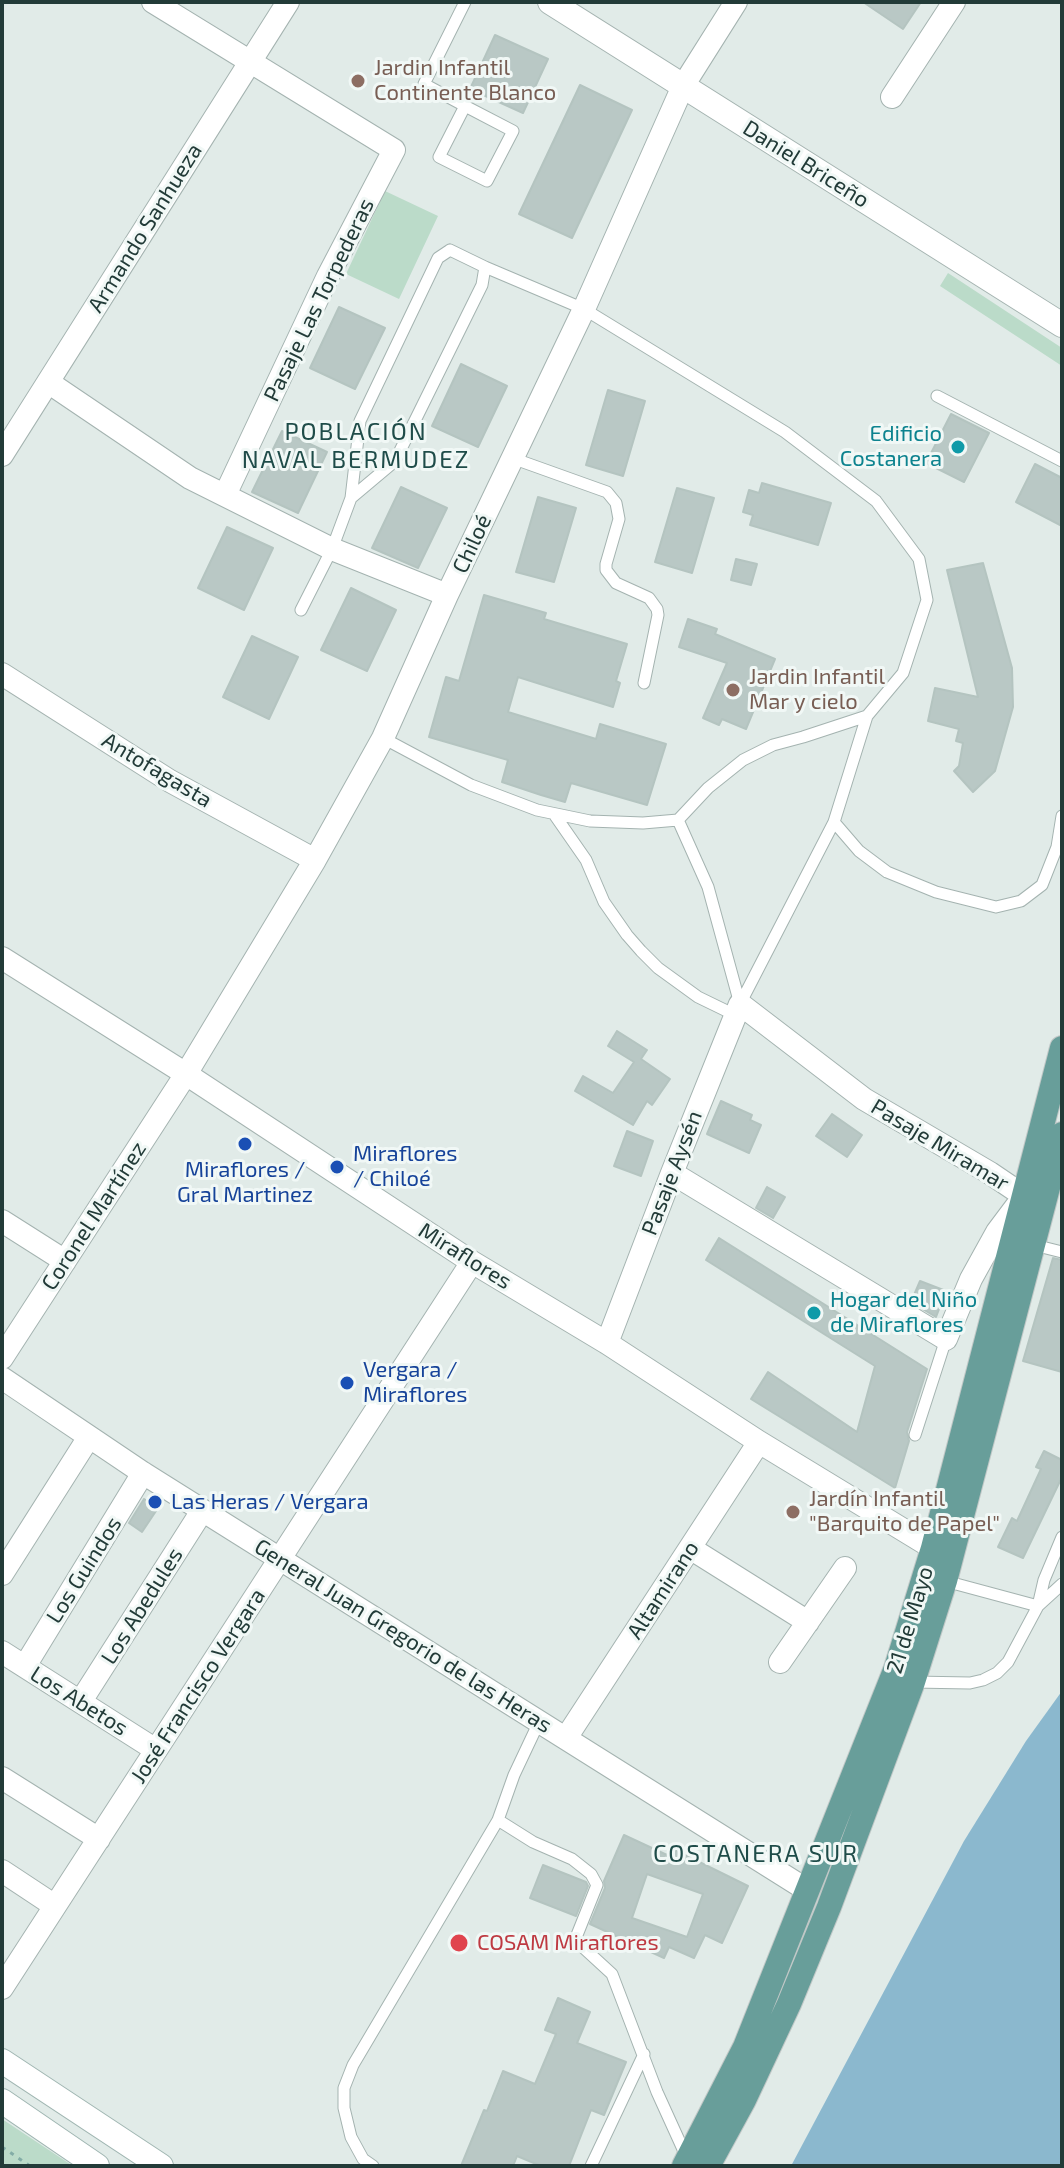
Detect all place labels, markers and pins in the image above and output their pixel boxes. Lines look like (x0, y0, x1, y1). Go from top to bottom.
place label: Jardin Infantil Continente Blanco (374, 55, 556, 106)
marker: Jardin Infantil Continente Blanco (349, 72, 367, 90)
place label: Edificio Costanera (840, 421, 942, 472)
marker: Edificio Costanera (949, 438, 967, 456)
place label: Jardin Infantil Mar y cielo (749, 664, 885, 716)
marker: Jardin Infantil Mar y cielo (724, 681, 742, 699)
marker: Miraflores / Gral Martinez (236, 1135, 254, 1153)
place label: Miraflores / Chiloé (353, 1141, 457, 1192)
place label: Miraflores / Gral Martinez (177, 1157, 313, 1208)
marker: Miraflores / Chiloé (328, 1158, 346, 1176)
place label: Hogar del Niño de Miraflores (830, 1287, 977, 1338)
marker: Hogar del Niño de Miraflores (805, 1304, 823, 1322)
place label: Vergara / Miraflores (363, 1357, 467, 1408)
marker: Vergara / Miraflores (338, 1374, 356, 1392)
place label: Jardín Infantil "Barquito de Papel" (809, 1486, 1000, 1538)
place label: Las Heras / Vergara (171, 1489, 368, 1515)
marker: Las Heras / Vergara (146, 1493, 164, 1511)
marker: Jardín Infantil "Barquito de Papel" (784, 1503, 802, 1521)
place label: COSAM Miraflores (477, 1930, 659, 1956)
marker: COSAM Miraflores (448, 1932, 470, 1954)

